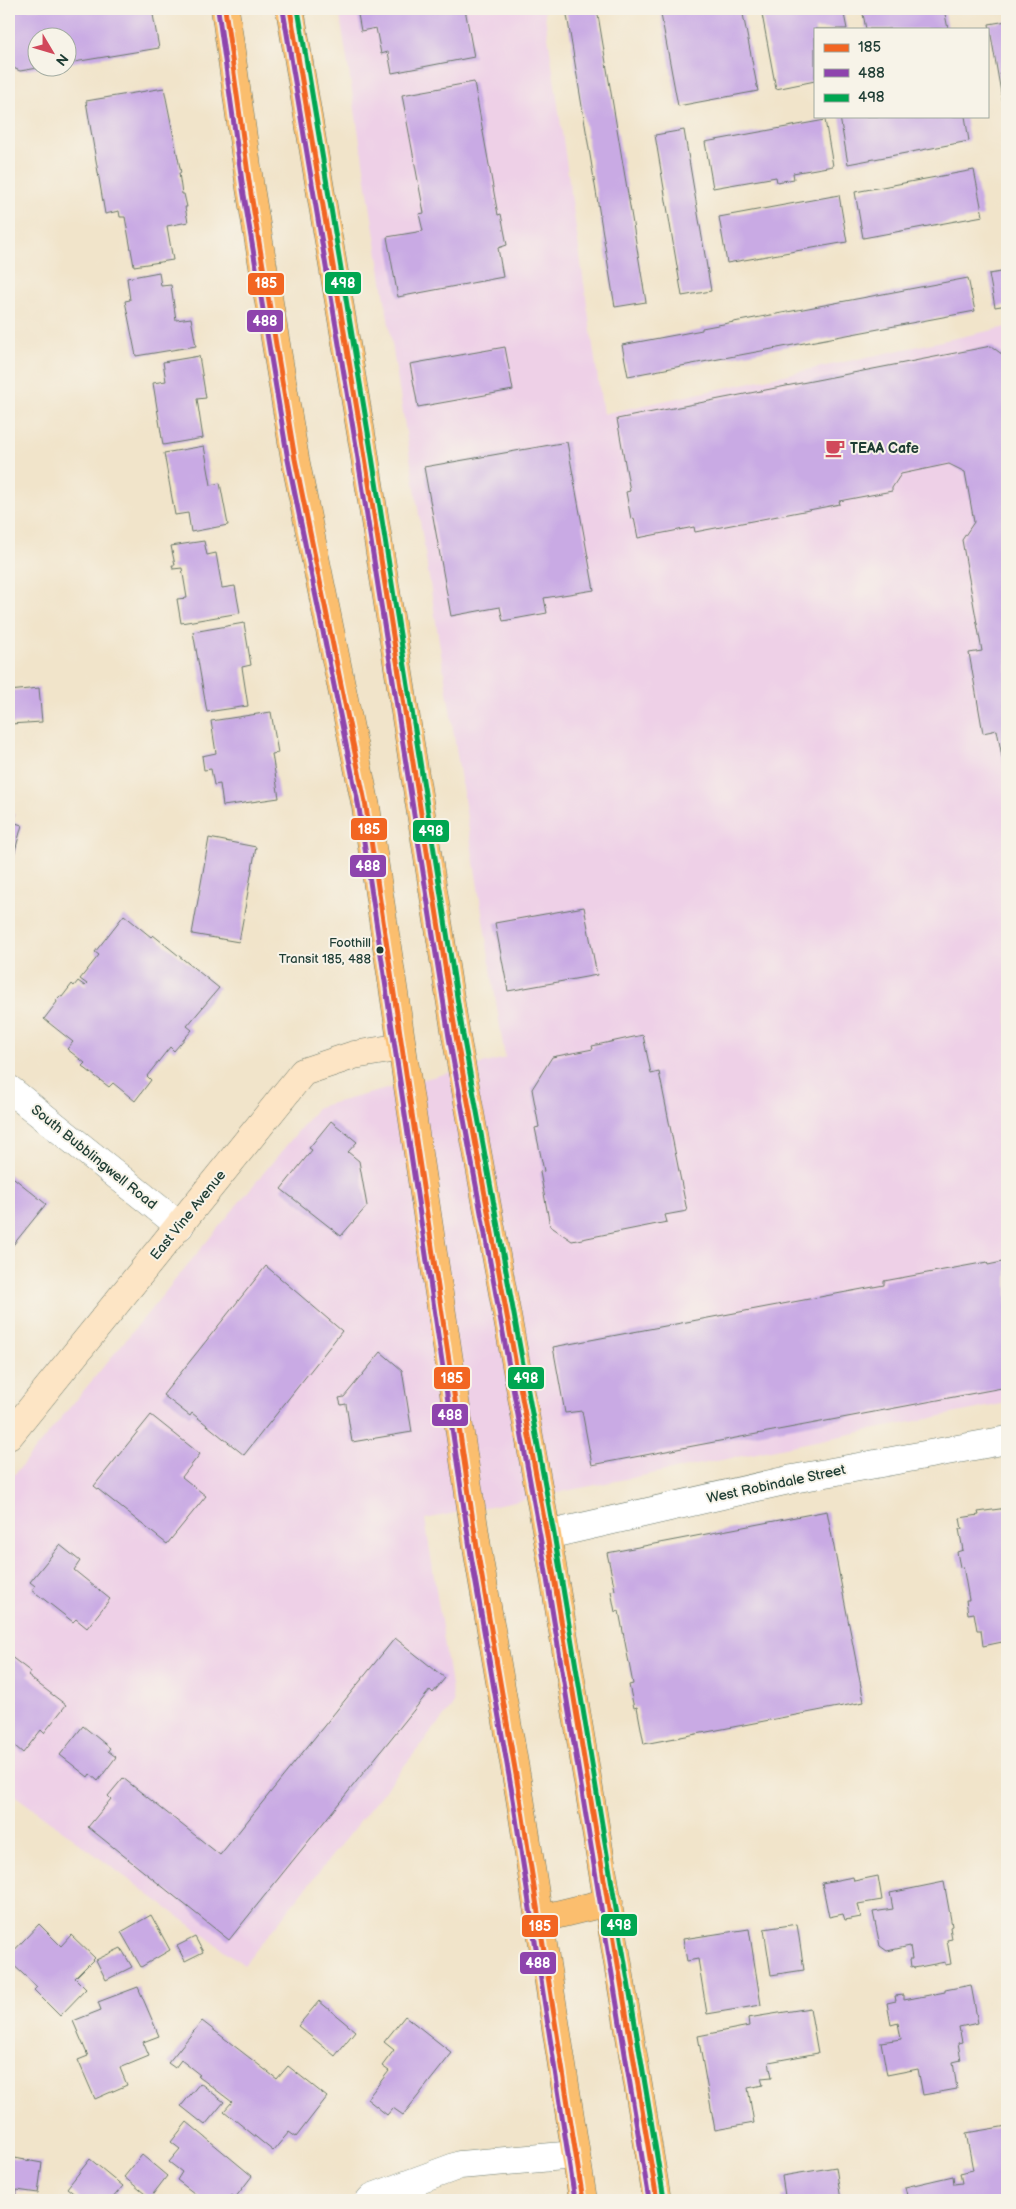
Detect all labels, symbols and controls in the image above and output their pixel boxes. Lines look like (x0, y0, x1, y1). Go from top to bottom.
north arrow (28, 28, 78, 78)
legend (814, 28, 988, 118)
text: 185 (858, 38, 881, 57)
text: N (52, 50, 72, 69)
text: 488 (858, 64, 885, 83)
text: 498 (858, 88, 885, 107)
line badge: 498 (324, 271, 362, 295)
line badge: 185 (247, 272, 285, 296)
text: 185 (255, 275, 277, 292)
text: 498 (331, 275, 355, 292)
line badge: 488 (246, 309, 284, 333)
text: 488 (252, 313, 278, 330)
cafe icon: TEAA Cafe (824, 437, 846, 459)
place label: TEAA Cafe (850, 440, 919, 457)
line badge: 185 (350, 817, 388, 841)
line badge: 498 (412, 819, 450, 843)
text: 185 (358, 821, 380, 838)
text: 498 (419, 823, 443, 840)
line badge: 488 (349, 854, 387, 878)
text: 488 (355, 858, 381, 875)
place label: Foothill Transit 185, 488 (279, 935, 371, 967)
marker: Foothill Transit 185, 488 (375, 945, 385, 955)
street label: South Bubblingwell Road (28, 1101, 160, 1213)
street label: East Vine Avenue (147, 1167, 229, 1263)
line badge: 185 (433, 1366, 471, 1390)
line badge: 498 (507, 1366, 545, 1390)
text: 185 (441, 1370, 463, 1387)
text: 498 (514, 1370, 538, 1387)
line badge: 488 (431, 1403, 469, 1427)
text: 488 (437, 1407, 463, 1424)
street label: West Robindale Street (705, 1461, 848, 1507)
line badge: 498 (600, 1913, 638, 1937)
line badge: 185 (521, 1914, 559, 1938)
text: 498 (607, 1917, 631, 1934)
text: 185 (529, 1918, 551, 1935)
line badge: 488 (519, 1951, 557, 1975)
text: 488 (525, 1955, 551, 1972)

